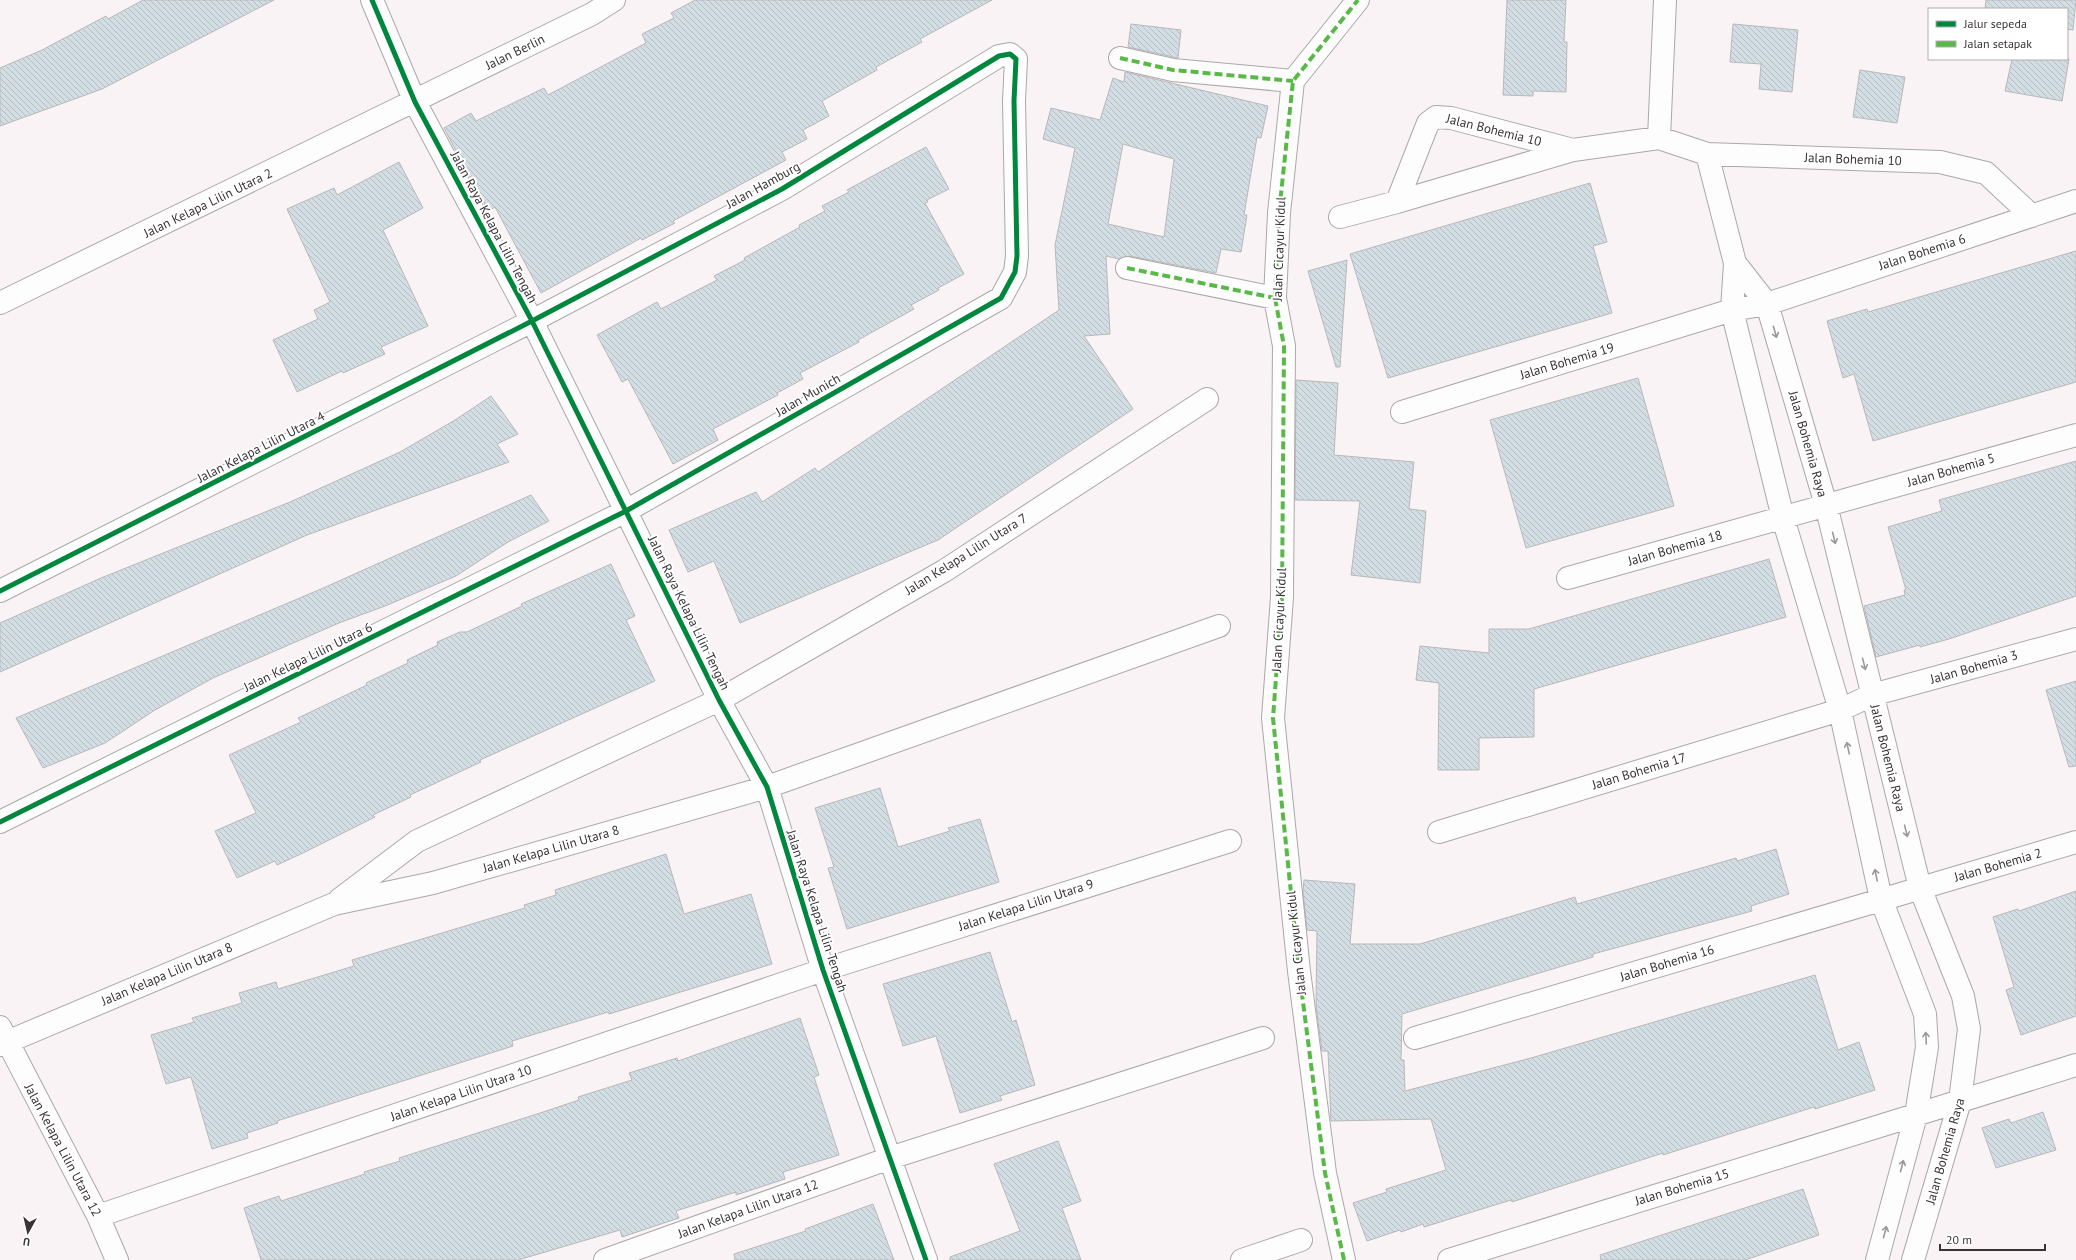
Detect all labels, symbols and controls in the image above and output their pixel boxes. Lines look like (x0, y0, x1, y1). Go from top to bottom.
legend (1928, 8, 2068, 60)
text: Jalur sepeda (1963, 16, 2027, 31)
street label: Jalan Berlin (482, 30, 548, 74)
text: Jalan setapak (1963, 36, 2032, 51)
street label: Jalan Bohemia 10 (1444, 110, 1543, 150)
street label: Jalan Raya Kelapa Lilin Tengah (446, 147, 541, 306)
street label: Jalan Bohemia 10 (1803, 149, 1902, 169)
street label: Jalan Hamburg (722, 158, 803, 213)
street label: Jalan Kelapa Lilin Utara 2 (140, 164, 275, 242)
street label: Jalan Cicayur Kidul (1269, 196, 1289, 302)
street label: Jalan Bohemia 6 (1875, 230, 1968, 274)
one-way arrow (1772, 325, 1779, 338)
street label: Jalan Bohemia 19 (1517, 339, 1616, 384)
street label: Jalan Munich (772, 370, 843, 421)
street label: Jalan Bohemia Raya (1784, 388, 1831, 499)
street label: Jalan Kelapa Lilin Utara 4 (193, 407, 328, 487)
street label: Jalan Bohemia 5 (1904, 449, 1997, 491)
street label: Jalan Kelapa Lilin Utara 7 (901, 509, 1030, 599)
street label: Jalan Bohemia 18 (1625, 526, 1724, 570)
one-way arrow (1830, 531, 1838, 544)
street label: Jalan Raya Kelapa Lilin Tengah (644, 532, 734, 693)
street label: Jalan Cicayur Kidul (1268, 567, 1290, 674)
street label: Jalan Kelapa Lilin Utara 6 (240, 618, 375, 696)
street label: Jalan Bohemia 3 (1927, 646, 2020, 688)
one-way arrow (1861, 657, 1869, 670)
street label: Jalan Bohemia Raya (1866, 702, 1910, 813)
one-way arrow (1843, 742, 1851, 755)
street label: Jalan Bohemia 17 (1589, 749, 1688, 794)
street label: Jalan Kelapa Lilin Utara 8 (480, 821, 621, 877)
one-way arrow (1903, 824, 1910, 837)
street label: Jalan Raya Kelapa Lilin Tengah (782, 827, 851, 994)
street label: Jalan Bohemia 2 (1951, 844, 2044, 886)
one-way arrow (1871, 869, 1879, 882)
street label: Jalan Kelapa Lilin Utara 9 (955, 875, 1096, 935)
street label: Jalan Cicayur Kidul (1282, 890, 1310, 997)
street label: Jalan Kelapa Lilin Utara 8 (98, 939, 235, 1010)
street label: Jalan Bohemia 16 (1617, 941, 1716, 986)
one-way arrow (1923, 1032, 1930, 1045)
street label: Jalan Kelapa Lilin Utara 10 (387, 1061, 534, 1125)
street label: Jalan Kelapa Lilin Utara 12 (20, 1080, 105, 1219)
street label: Jalan Bohemia Raya (1921, 1096, 1968, 1207)
one-way arrow (1899, 1160, 1907, 1173)
street label: Jalan Bohemia 15 (1632, 1165, 1731, 1210)
street label: Jalan Kelapa Lilin Utara 12 (675, 1176, 820, 1243)
north arrow (8, 1212, 48, 1252)
one-way arrow (1881, 1225, 1889, 1238)
scale bar (1940, 1226, 2045, 1252)
text: 20 m (1946, 1232, 1972, 1247)
text: U (22, 1234, 31, 1249)

